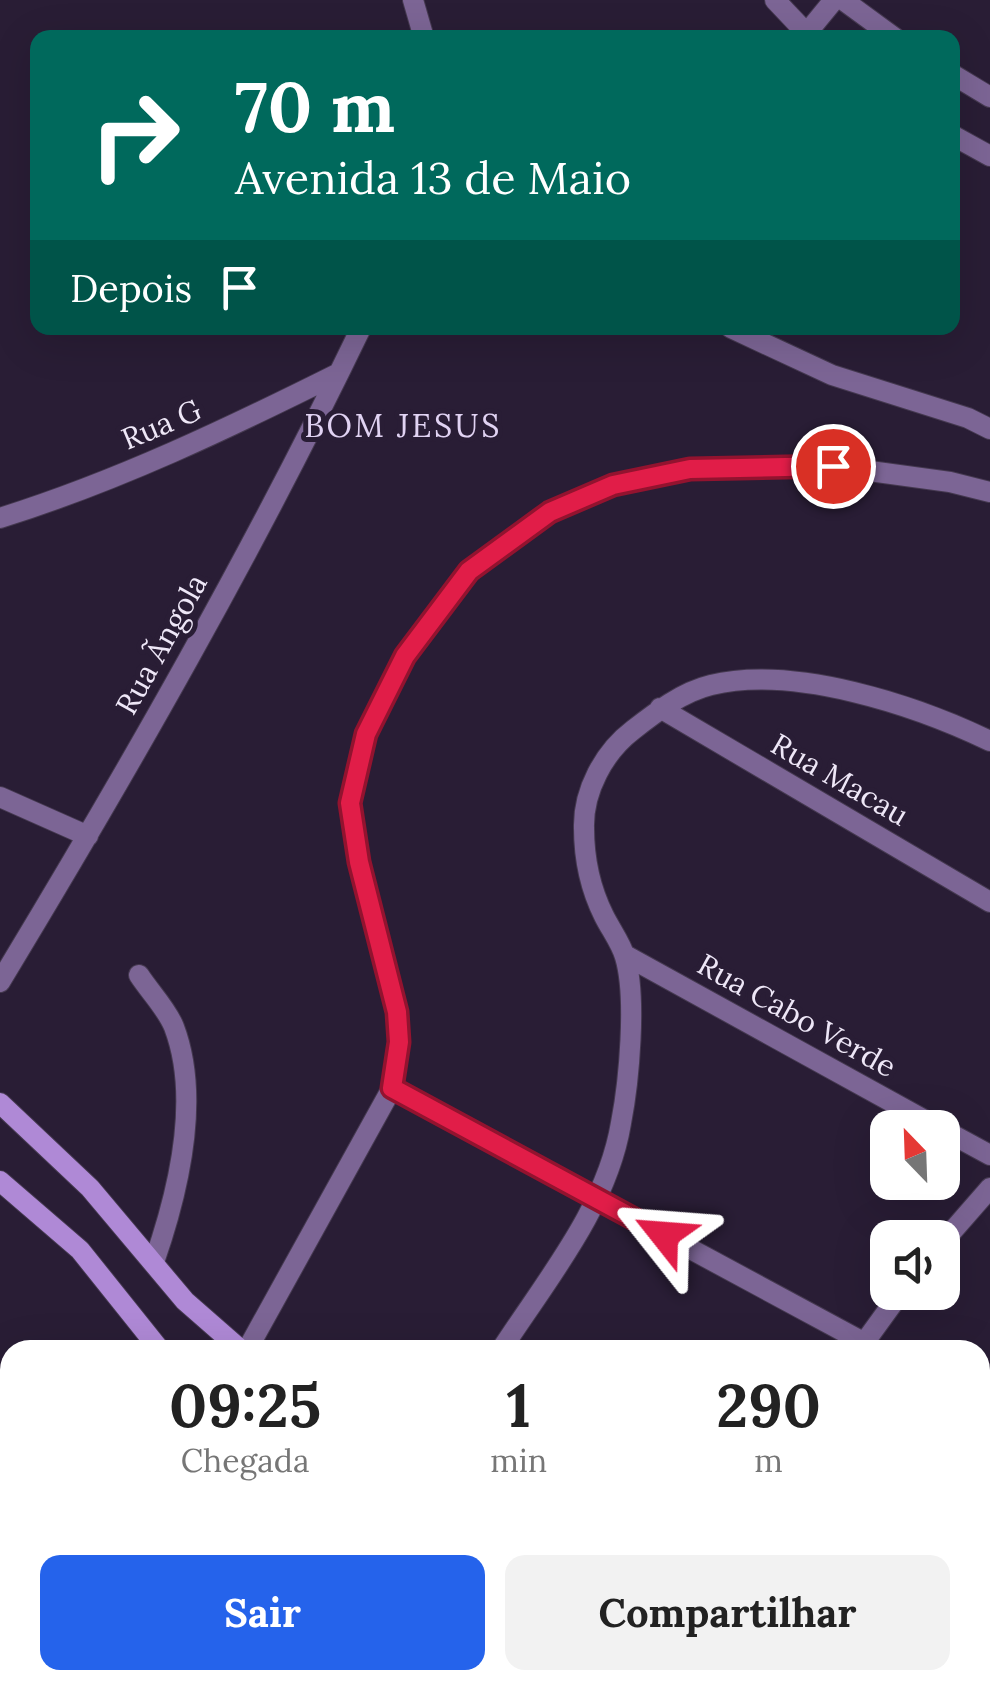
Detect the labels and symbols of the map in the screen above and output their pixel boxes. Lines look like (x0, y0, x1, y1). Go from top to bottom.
street label: Rua G (115, 390, 207, 458)
district label: BOM JESUS (304, 405, 502, 446)
pin (791, 424, 876, 509)
street label: Rua Ãngola (107, 567, 216, 721)
street label: Rua Macau (765, 724, 916, 834)
street label: Rua Cabo Verde (691, 945, 903, 1085)
north arrow (870, 1110, 960, 1200)
position arrow (612, 1183, 716, 1287)

